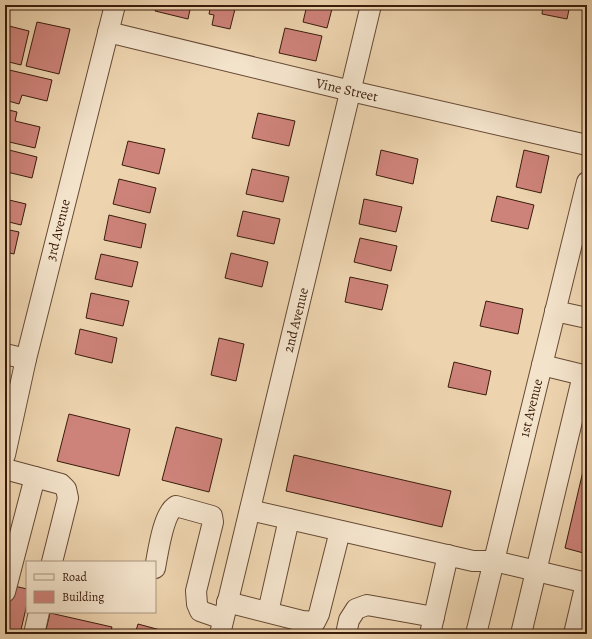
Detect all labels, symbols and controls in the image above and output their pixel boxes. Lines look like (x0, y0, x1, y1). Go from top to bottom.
street label: Vine Street (313, 73, 380, 106)
street label: 3rd Avenue (41, 197, 75, 263)
street label: 2nd Avenue (279, 286, 313, 354)
street label: 1st Avenue (515, 377, 547, 439)
legend (26, 561, 156, 613)
text: Road (62, 569, 88, 585)
text: Building (62, 589, 104, 605)

